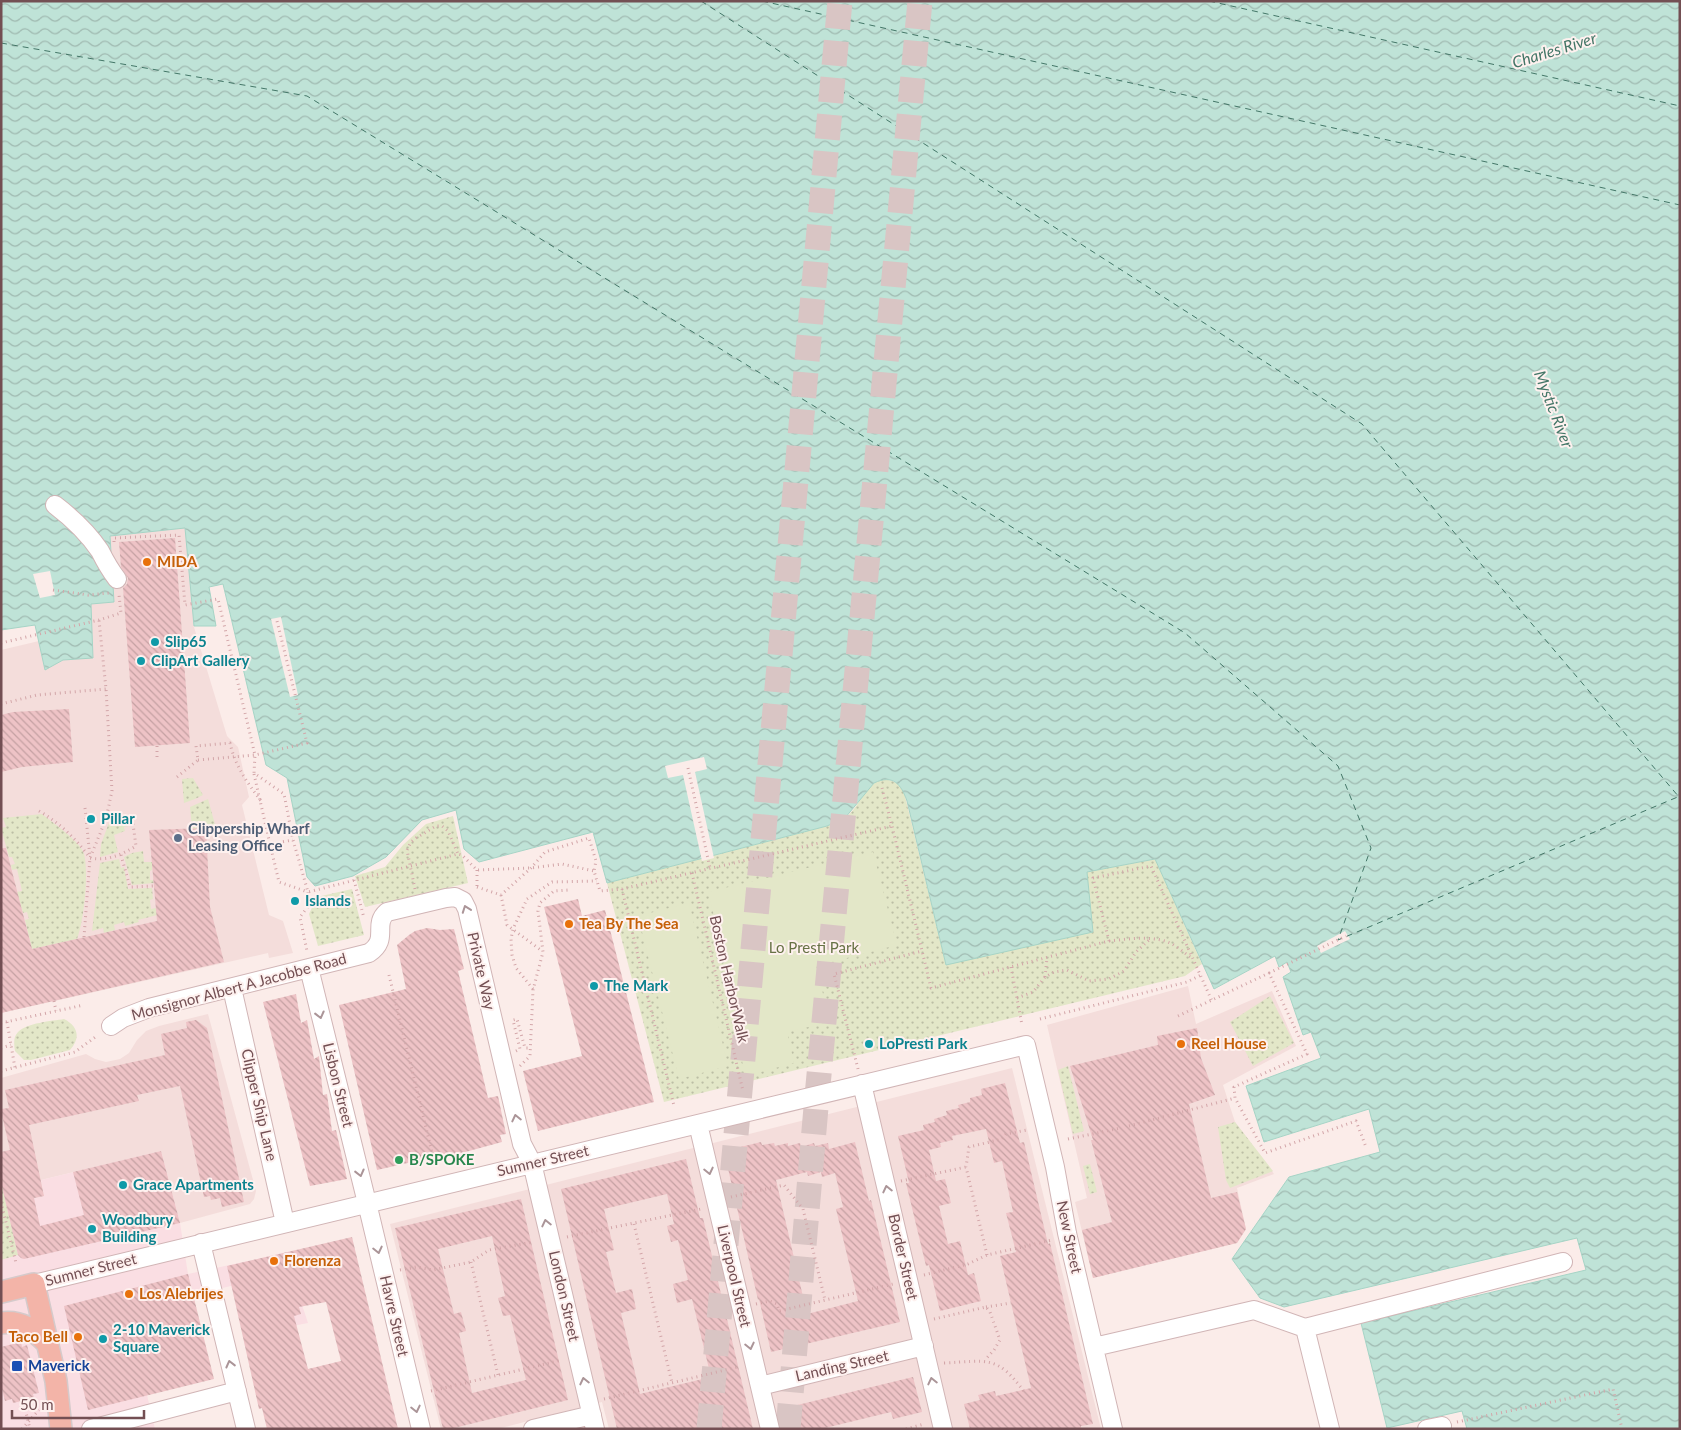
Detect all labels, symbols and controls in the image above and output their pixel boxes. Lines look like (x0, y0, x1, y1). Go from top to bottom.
water label: Charles River (1509, 28, 1599, 71)
water label: Mystic River (1531, 367, 1578, 451)
place label: MIDA (157, 552, 198, 570)
marker: MIDA (141, 556, 153, 568)
place label: Slip65 (165, 632, 207, 650)
marker: Slip65 (149, 636, 161, 648)
place label: ClipArt Gallery (151, 651, 250, 669)
marker: ClipArt Gallery (135, 655, 147, 667)
place label: Pillar (101, 809, 135, 827)
marker: Pillar (85, 813, 97, 825)
place label: Clippership Wharf Leasing Office (188, 819, 310, 854)
marker: Clippership Wharf Leasing Office (172, 832, 184, 844)
place label: Islands (305, 891, 351, 909)
marker: Islands (289, 895, 301, 907)
one-way arrow (461, 905, 471, 914)
street label: Boston HarborWalk (707, 913, 753, 1045)
place label: Tea By The Sea (579, 914, 679, 932)
marker: Tea By The Sea (563, 918, 575, 930)
street label: Private Way (464, 930, 500, 1012)
park label: Lo Presti Park (769, 938, 860, 956)
street label: Monsignor Albert A Jacobbe Road (129, 949, 348, 1023)
place label: The Mark (604, 976, 669, 994)
marker: The Mark (588, 980, 600, 992)
one-way arrow (315, 1011, 325, 1019)
place label: LoPresti Park (879, 1034, 968, 1052)
place label: Reel House (1191, 1034, 1267, 1052)
marker: LoPresti Park (863, 1038, 875, 1050)
marker: Reel House (1175, 1038, 1187, 1050)
street label: Lisbon Street (320, 1041, 358, 1129)
street label: Clipper Ship Lane (238, 1047, 282, 1163)
one-way arrow (511, 1113, 522, 1122)
street label: Sumner Street (495, 1141, 591, 1179)
place label: B/SPOKE (409, 1150, 475, 1168)
marker: B/SPOKE (393, 1154, 405, 1166)
one-way arrow (703, 1167, 714, 1176)
one-way arrow (354, 1168, 364, 1176)
place label: Grace Apartments (133, 1175, 254, 1193)
marker: Grace Apartments (117, 1179, 129, 1191)
one-way arrow (882, 1185, 893, 1194)
street label: New Street (1053, 1199, 1087, 1275)
place label: Woodbury Building (102, 1210, 173, 1245)
street label: Border Street (885, 1212, 923, 1302)
one-way arrow (541, 1219, 552, 1228)
marker: Woodbury Building (86, 1223, 98, 1235)
street label: Liverpool Street (714, 1223, 756, 1329)
one-way arrow (372, 1246, 383, 1255)
street label: Sumner Street (43, 1249, 139, 1289)
street label: London Street (546, 1249, 584, 1344)
place label: Florenza (284, 1251, 341, 1269)
marker: Florenza (268, 1255, 280, 1267)
street label: Havre Street (377, 1273, 413, 1359)
place label: Los Alebrijes (139, 1284, 224, 1302)
marker: Los Alebrijes (123, 1288, 135, 1300)
place label: 2-10 Maverick Square (113, 1320, 211, 1355)
place label: Taco Bell (8, 1327, 68, 1345)
marker: Taco Bell (72, 1331, 84, 1343)
marker: 2-10 Maverick Square (97, 1333, 109, 1345)
one-way arrow (744, 1342, 755, 1351)
street label: Landing Street (793, 1345, 891, 1384)
place label: Maverick (28, 1356, 91, 1374)
marker: Maverick (10, 1359, 24, 1373)
one-way arrow (226, 1361, 236, 1369)
one-way arrow (579, 1377, 590, 1386)
one-way arrow (927, 1377, 938, 1386)
scale bar (12, 1388, 145, 1420)
text: 50 m (20, 1395, 54, 1413)
one-way arrow (410, 1404, 421, 1413)

